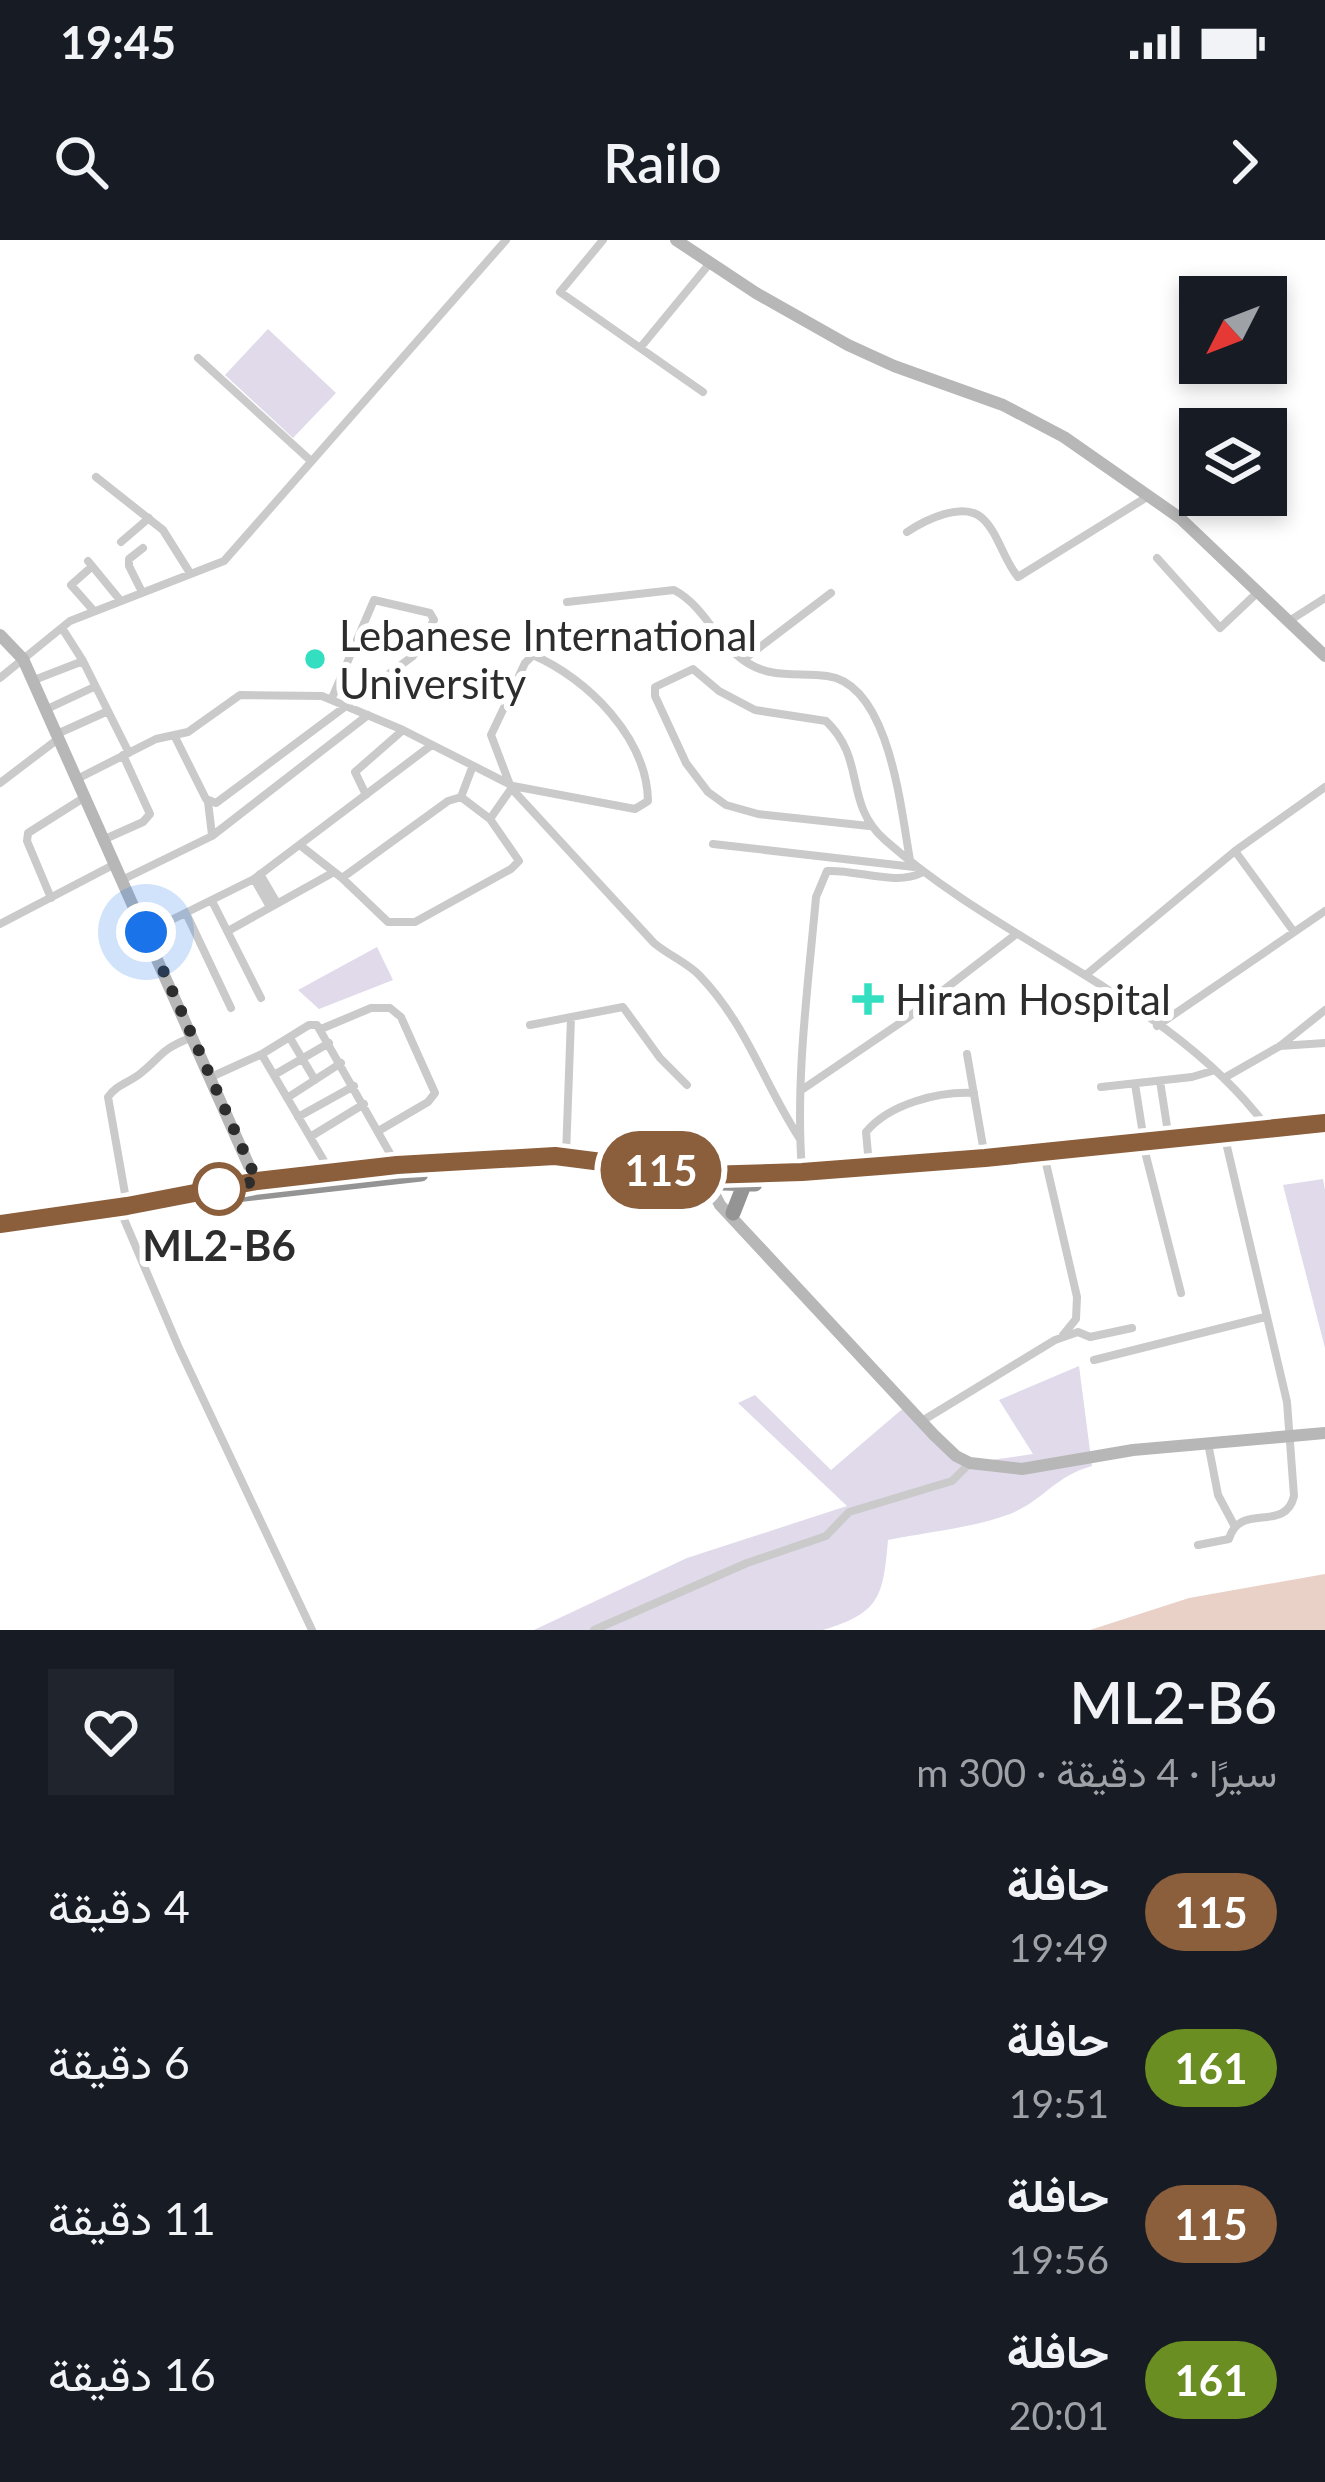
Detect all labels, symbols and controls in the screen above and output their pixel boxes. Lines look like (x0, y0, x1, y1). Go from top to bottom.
text: 19:45 (60, 15, 176, 69)
icon: search (48, 129, 114, 195)
icon: forward (1211, 129, 1277, 195)
text: Railo (603, 130, 722, 195)
north arrow (1179, 276, 1287, 384)
map controls (1179, 276, 1287, 516)
button: layers (1179, 408, 1287, 516)
place label: Lebanese International University (339, 610, 757, 708)
marker: Lebanese International University (302, 646, 328, 672)
your location (116, 902, 176, 962)
place label: Hiram Hospital (895, 974, 1171, 1024)
marker: Hiram Hospital (852, 983, 884, 1015)
line badge: 115 (592, 1131, 730, 1209)
text: 115 (624, 1145, 698, 1195)
marker: ML2-B6 (194, 1164, 244, 1214)
place label: ML2-B6 (142, 1220, 296, 1270)
text: ML2-B6 (1070, 1668, 1277, 1736)
button: heart (48, 1669, 174, 1795)
text: سيرًا · 4 دقيقة · 300 m (916, 1749, 1277, 1795)
text: حافلة (1007, 1856, 1109, 1910)
text: 4 دقيقة (48, 1879, 190, 1933)
text: 115 (1174, 1887, 1248, 1937)
text: 19:49 (1009, 1924, 1109, 1970)
text: حافلة (1007, 2012, 1109, 2066)
text: 6 دقيقة (48, 2035, 190, 2089)
text: 161 (1174, 2043, 1248, 2093)
text: 19:51 (1009, 2080, 1109, 2126)
text: حافلة (1007, 2168, 1109, 2222)
text: 11 دقيقة (48, 2191, 216, 2245)
text: 115 (1174, 2199, 1248, 2249)
text: 19:56 (1009, 2236, 1109, 2282)
text: حافلة (1007, 2324, 1109, 2378)
text: 16 دقيقة (48, 2347, 216, 2401)
text: 161 (1174, 2355, 1248, 2405)
text: 20:01 (1009, 2392, 1109, 2438)

